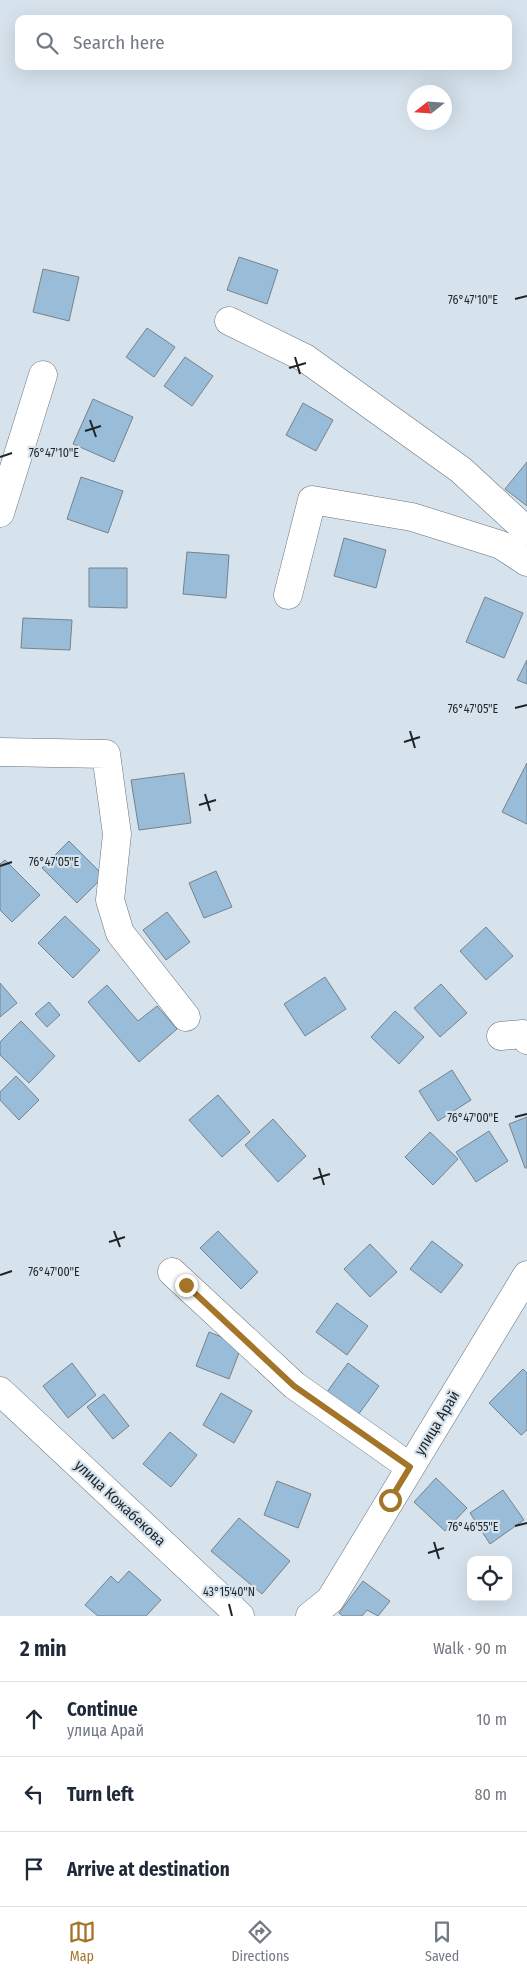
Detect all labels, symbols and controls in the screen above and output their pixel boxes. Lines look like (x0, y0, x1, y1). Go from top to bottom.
search box (15, 15, 512, 70)
icon: search (33, 29, 61, 57)
text: Search here (73, 31, 165, 54)
north arrow (407, 85, 452, 130)
text: 76°47'10"E (448, 293, 498, 307)
text: 76°47'10"E (29, 446, 79, 460)
text: 76°47'05"E (448, 702, 499, 716)
text: 76°47'05"E (29, 855, 80, 869)
text: 76°47'00"E (447, 1111, 499, 1125)
text: 76°47'00"E (28, 1265, 80, 1279)
route end (175, 1274, 198, 1297)
street label: улица Арай (411, 1387, 463, 1459)
street label: улица Кожабекова (71, 1456, 169, 1550)
route start (379, 1489, 402, 1512)
text: 76°46'55"E (448, 1520, 499, 1534)
map controls (467, 1556, 512, 1601)
button: locate (467, 1556, 512, 1601)
text: 43°15'40"N (203, 1585, 255, 1599)
text: 2 min (20, 1636, 67, 1662)
text: Walk · 90 m (433, 1639, 507, 1658)
text: Continue (67, 1698, 138, 1721)
icon: ahead (20, 1705, 48, 1733)
text: 10 m (476, 1710, 507, 1729)
text: улица Арай (67, 1721, 144, 1740)
icon: left (20, 1780, 48, 1808)
text: Turn left (67, 1783, 134, 1806)
text: 80 m (475, 1785, 507, 1804)
icon: arrive (20, 1855, 48, 1883)
text: Arrive at destination (67, 1858, 230, 1881)
tab: Map (68, 1918, 96, 1965)
tab: Directions (231, 1918, 289, 1965)
tab: Saved (425, 1918, 459, 1965)

